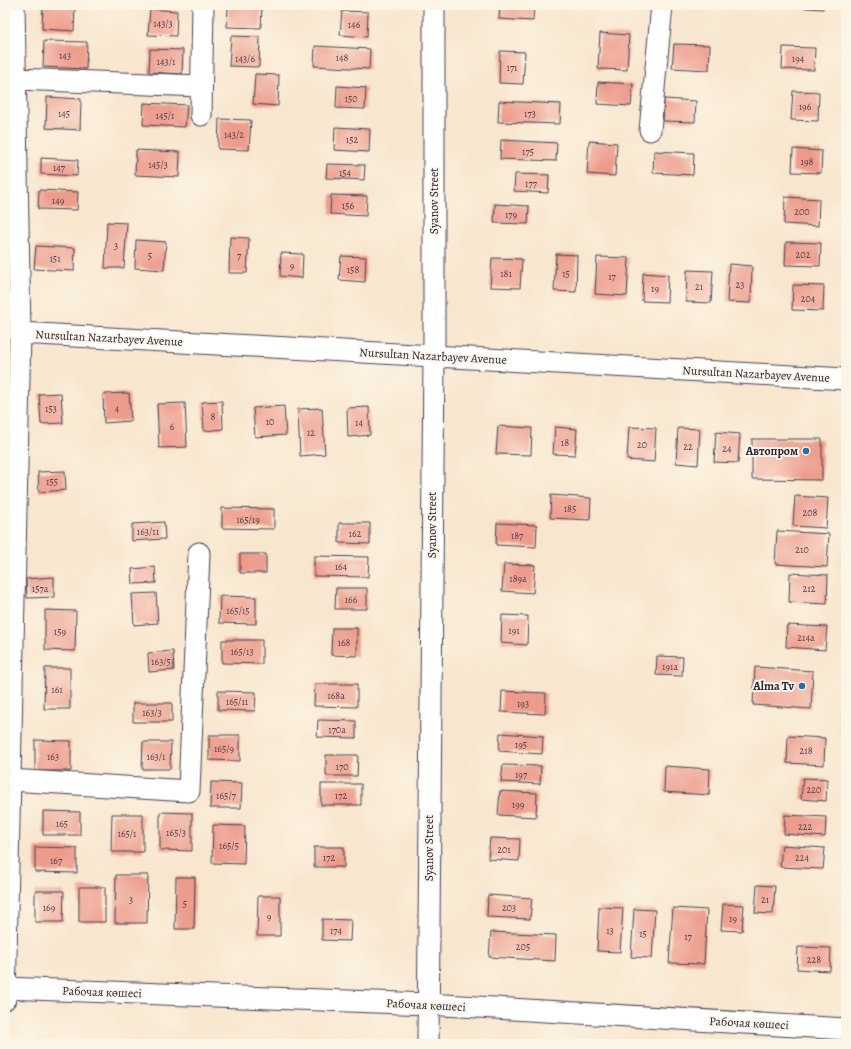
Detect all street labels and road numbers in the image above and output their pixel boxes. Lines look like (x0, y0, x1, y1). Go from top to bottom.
street label: Syanov Street (426, 168, 442, 234)
street label: Nursultan Nazarbayev Avenue (35, 326, 183, 350)
street label: Nursultan Nazarbayev Avenue (359, 344, 507, 368)
street label: Nursultan Nazarbayev Avenue (682, 362, 830, 386)
street label: Syanov Street (424, 492, 440, 558)
street label: Syanov Street (421, 815, 437, 881)
street label: Рабочая көшесі (62, 983, 142, 1001)
street label: Рабочая көшесі (386, 995, 466, 1015)
street label: Рабочая көшесі (709, 1013, 789, 1033)

